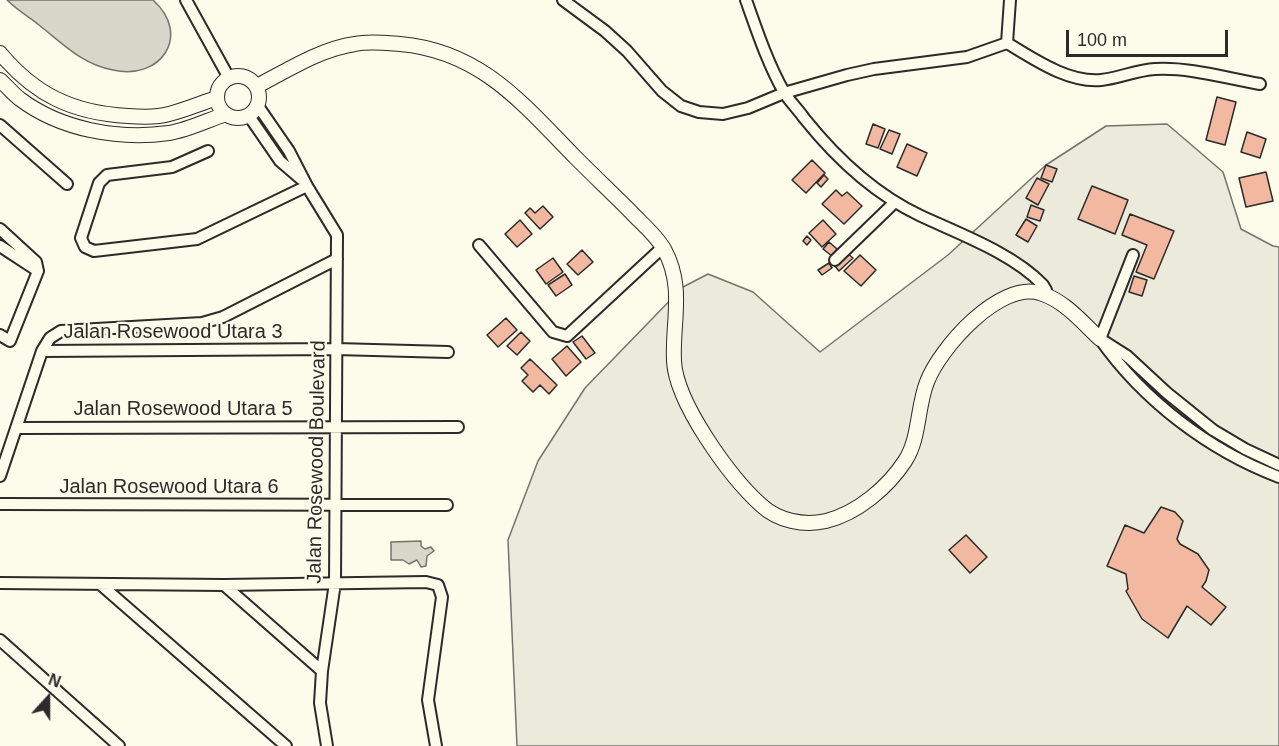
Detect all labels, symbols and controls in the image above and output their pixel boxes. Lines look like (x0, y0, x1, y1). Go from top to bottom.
scale bar (1069, 18, 1231, 56)
text: 100 m (1077, 30, 1127, 50)
street label: Jalan Rosewood Utara 3 (63, 320, 283, 344)
street label: Jalan Rosewood Boulevard (303, 340, 331, 584)
street label: Jalan Rosewood Utara 5 (73, 397, 293, 421)
street label: Jalan Rosewood Utara 6 (59, 475, 279, 499)
north arrow (18, 668, 78, 728)
text: N (46, 671, 63, 691)

